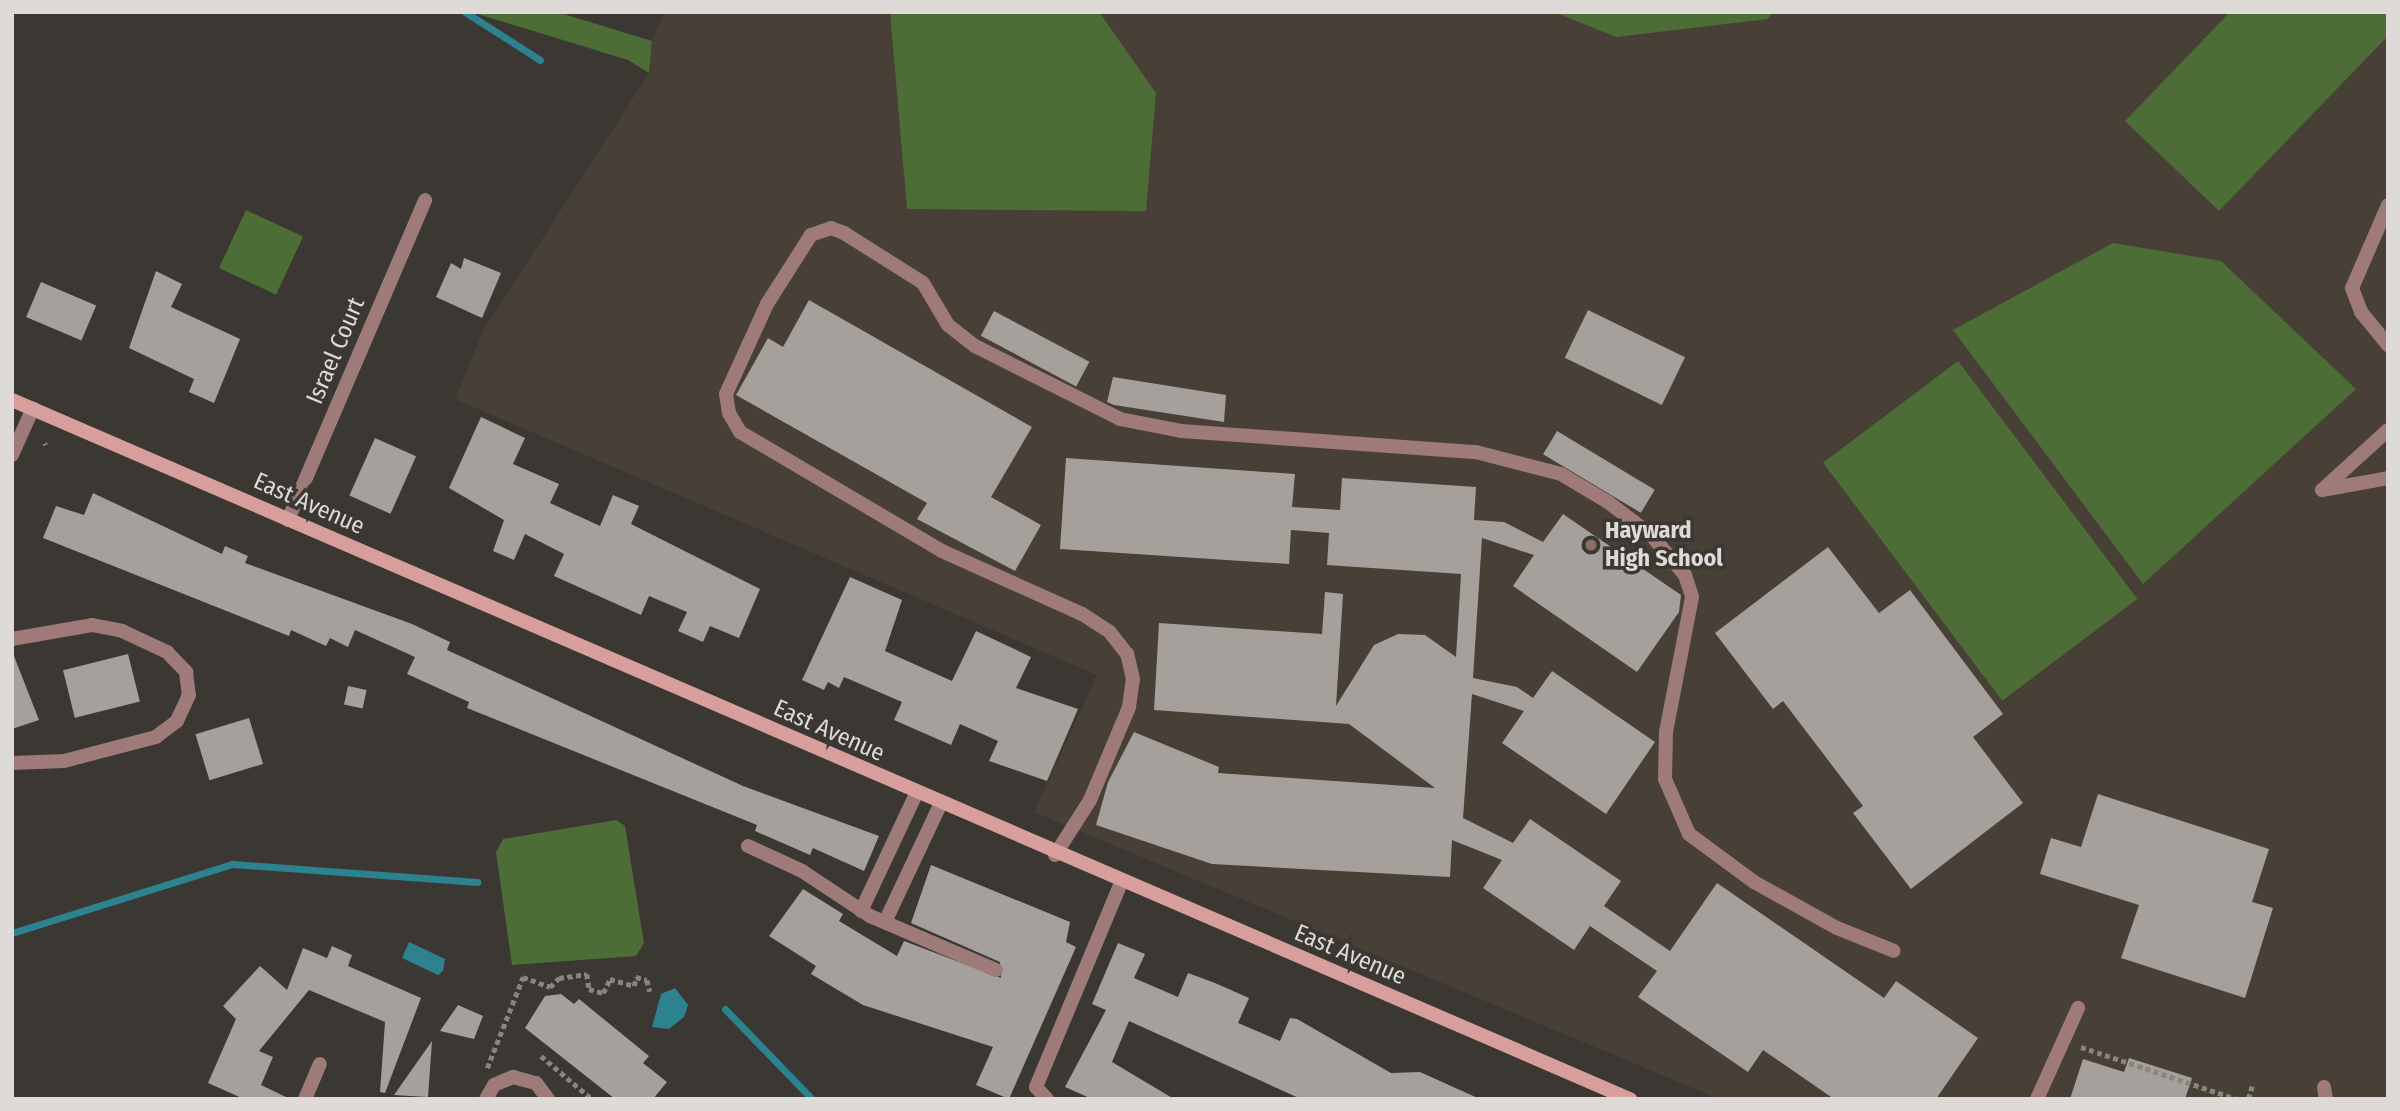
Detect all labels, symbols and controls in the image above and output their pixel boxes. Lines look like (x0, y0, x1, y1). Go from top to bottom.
street label: Israel Court (301, 293, 371, 409)
street label: East Avenue (249, 467, 369, 541)
place label: Hayward High School (1605, 517, 1723, 573)
marker: Hayward High School (1583, 537, 1599, 553)
street label: East Avenue (769, 694, 889, 768)
street label: East Avenue (1290, 919, 1410, 991)

